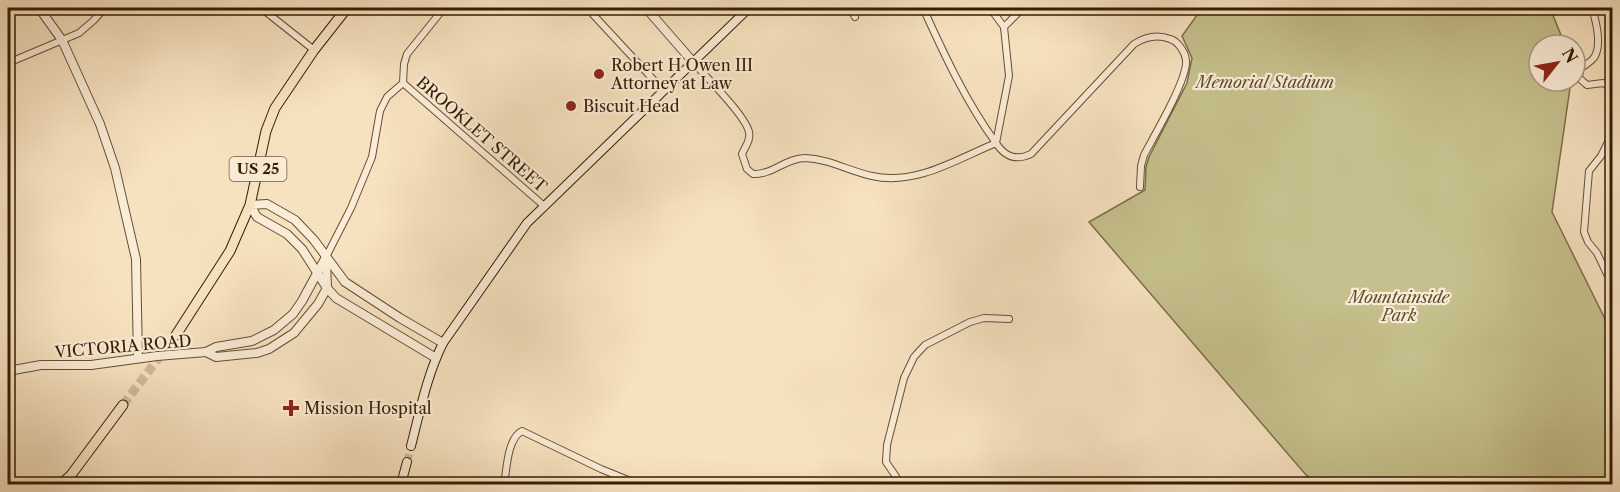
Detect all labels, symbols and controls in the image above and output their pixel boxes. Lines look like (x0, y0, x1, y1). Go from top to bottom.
north arrow (1527, 33, 1587, 93)
text: N (1558, 44, 1582, 66)
place label: Robert H Owen III Attorney at Law (610, 55, 753, 93)
marker: Robert H Owen III Attorney at Law (592, 67, 606, 81)
street label: BROOKLET STREET (413, 72, 551, 196)
park label: Memorial Stadium (1194, 72, 1334, 92)
place label: Biscuit Head (583, 96, 680, 116)
marker: Biscuit Head (564, 99, 578, 113)
road number: US 25 (230, 157, 286, 181)
park label: Mountainside Park (1347, 287, 1451, 325)
street label: VICTORIA ROAD (53, 330, 192, 362)
place label: Mission Hospital (304, 398, 432, 418)
marker: Mission Hospital (282, 399, 300, 417)

